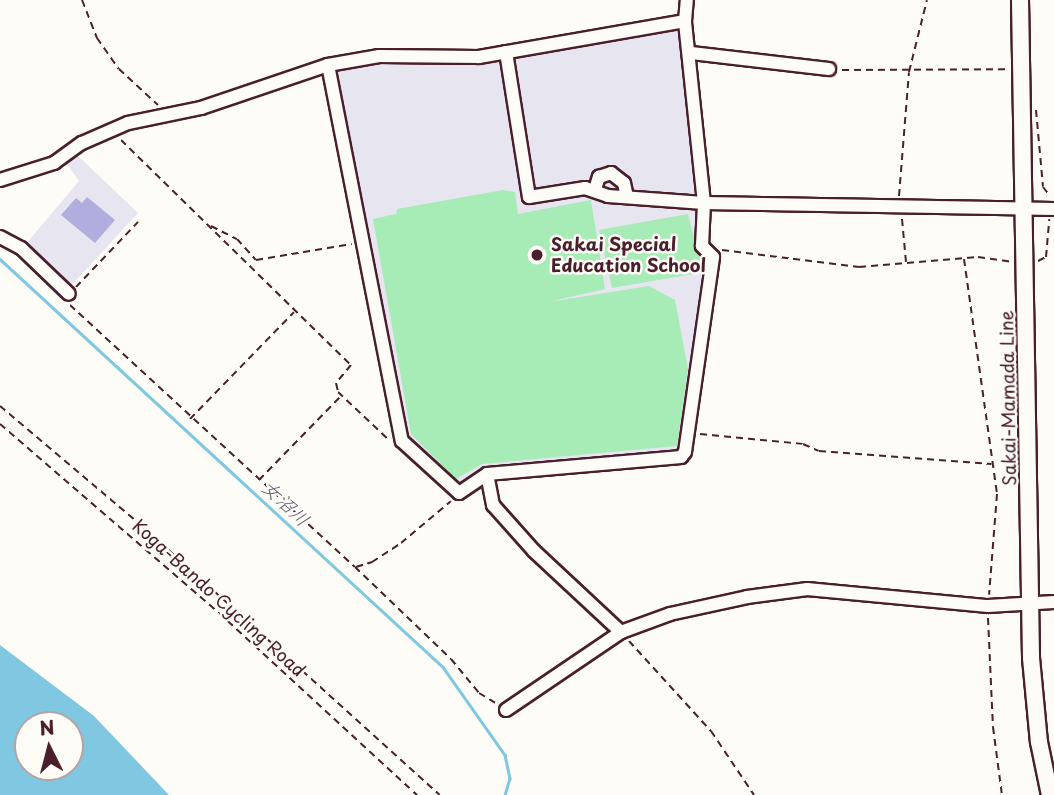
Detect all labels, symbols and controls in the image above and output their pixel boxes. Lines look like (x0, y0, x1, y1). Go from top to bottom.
place label: Sakai Special Education School (551, 234, 707, 276)
marker: Sakai Special Education School (529, 247, 545, 263)
street label: Sakai-Mamada Line (996, 310, 1020, 486)
water label: 女沼川 (257, 475, 315, 531)
street label: Koga-Bando Cycling Road (129, 515, 309, 681)
north arrow (14, 711, 84, 781)
text: N (38, 712, 56, 742)

